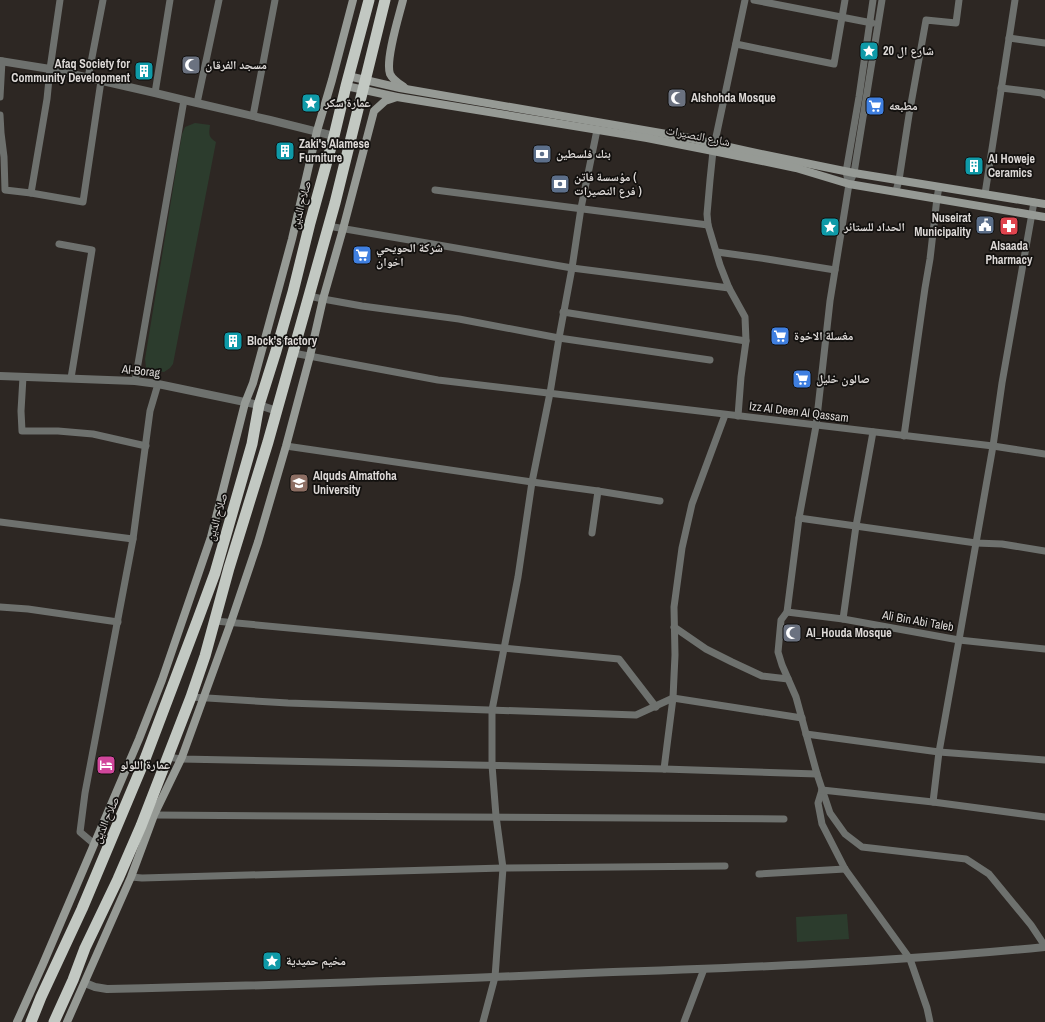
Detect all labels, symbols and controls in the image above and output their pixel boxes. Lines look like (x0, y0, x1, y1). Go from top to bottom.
place icon: شارع ال 20 (858, 40, 880, 62)
place label: شارع ال 20 (883, 43, 934, 59)
mosque icon: مسجد الفرقان (180, 54, 202, 76)
place label: Afaq Society for Community Development (11, 56, 131, 86)
place label: مسجد الفرقان (205, 57, 267, 73)
building icon: Afaq Society for Community Development (133, 60, 155, 82)
mosque icon: Alshohda Mosque (666, 87, 688, 109)
place label: Alshohda Mosque (691, 90, 776, 106)
place icon: عمارة سكر (300, 92, 322, 114)
place label: عمارة سكر (324, 95, 371, 111)
supermarket icon: مطبعه (864, 95, 886, 117)
place label: مطبعه (889, 98, 918, 114)
street label: شارع النصيرات (665, 122, 732, 150)
place label: Zaki's Alamese Furniture (299, 136, 370, 166)
building icon: Zaki's Alamese Furniture (274, 140, 296, 162)
bank icon: بنك فلسطين (531, 143, 553, 165)
place label: بنك فلسطين (556, 146, 611, 162)
place label: Al Howeje Ceramics (988, 151, 1036, 181)
building icon: Al Howeje Ceramics (963, 155, 985, 177)
place label: مؤسسة فاتن ( فرع النصيرات ) (574, 169, 642, 199)
bank icon: مؤسسة فاتن ( فرع النصيرات ) (549, 173, 571, 195)
street label: صلاح الدين (287, 179, 315, 231)
place label: Nuseirat Municipality (914, 210, 972, 240)
public building icon: Nuseirat Municipality (974, 214, 996, 236)
pharmacy icon: Alsaada Pharmacy (998, 215, 1020, 237)
place icon: الحداد للستائر (819, 216, 841, 238)
place label: الحداد للستائر (843, 219, 905, 235)
place label: Alsaada Pharmacy (985, 238, 1033, 268)
place label: شركة الحويحي اخوان (376, 240, 443, 270)
supermarket icon: شركة الحويحي اخوان (351, 244, 373, 266)
supermarket icon: مغسلة الاخوة (769, 325, 791, 347)
place label: مغسلة الاخوة (794, 328, 854, 344)
building icon: Block's factory (222, 330, 244, 352)
place label: Block's factory (247, 333, 318, 349)
street label: Al-Borag (120, 361, 161, 381)
supermarket icon: صالون خليل (791, 368, 813, 390)
place label: صالون خليل (816, 371, 870, 387)
street label: Izz Al Deen Al Qassam (748, 398, 850, 426)
place label: Alquds Almatfoha University (313, 468, 397, 498)
school or university icon: Alquds Almatfoha University (288, 472, 310, 494)
street label: صلاح الدين (203, 491, 231, 543)
street label: Ali Bin Abi Taleb (880, 607, 955, 635)
mosque icon: Al_Houda Mosque (781, 622, 803, 644)
place label: Al_Houda Mosque (806, 625, 892, 641)
hotel icon: عمارة اللولو (95, 754, 117, 776)
place label: عمارة اللولو (120, 757, 170, 773)
street label: صلاح الدين (89, 794, 123, 846)
place icon: مخيم حميدية (261, 950, 283, 972)
place label: مخيم حميدية (286, 953, 346, 969)

